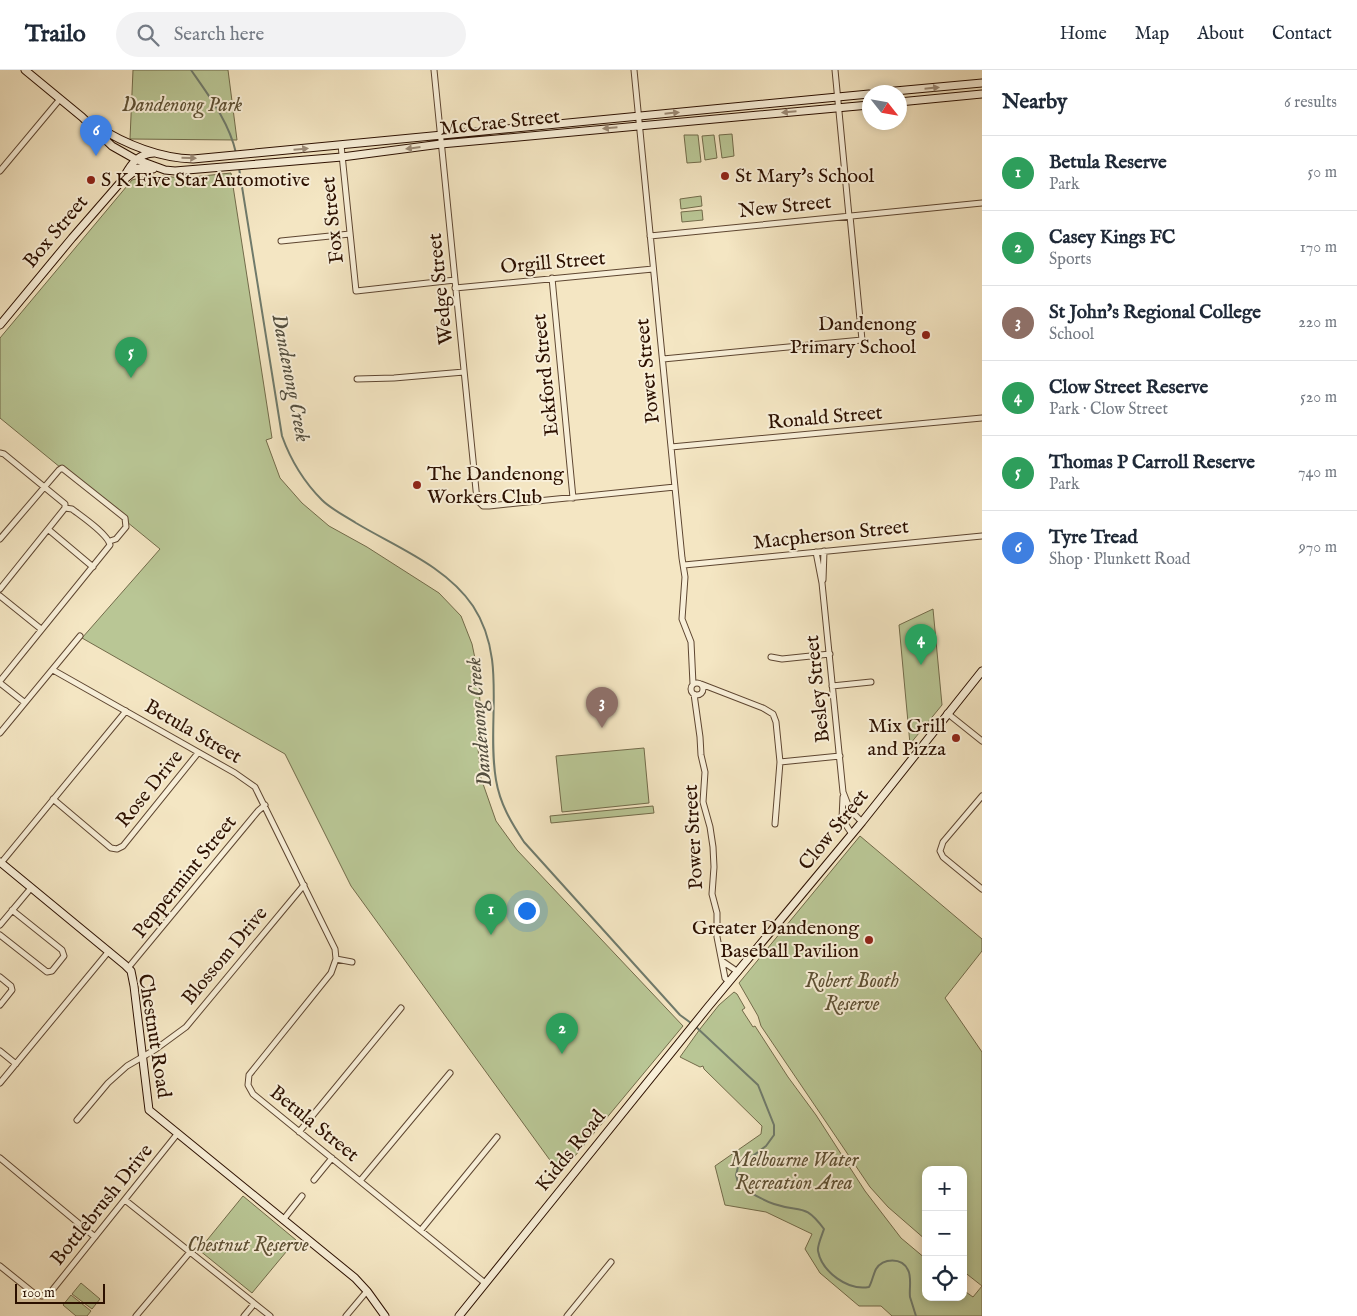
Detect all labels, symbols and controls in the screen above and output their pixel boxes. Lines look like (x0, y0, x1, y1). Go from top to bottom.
search box (116, 12, 466, 57)
text: Trailo (25, 19, 86, 50)
icon: search (134, 21, 162, 49)
text: Search here (174, 23, 264, 47)
text: Home (1060, 23, 1107, 46)
text: Map (1135, 23, 1169, 46)
text: About (1197, 23, 1244, 46)
text: Contact (1272, 23, 1332, 46)
one-way arrow (925, 83, 941, 91)
north arrow (862, 85, 907, 130)
text: Nearby (1002, 89, 1067, 116)
park label: Dandenong Park (122, 93, 242, 119)
text: 6 results (1284, 93, 1337, 113)
street label: McCrae Street (439, 104, 561, 142)
one-way arrow (781, 108, 797, 116)
one-way arrow (664, 109, 680, 117)
pin: 6 (80, 115, 112, 156)
one-way arrow (601, 125, 617, 133)
one-way arrow (405, 144, 421, 152)
one-way arrow (294, 145, 310, 153)
text: Betula Reserve (1049, 151, 1167, 175)
one-way arrow (181, 154, 197, 162)
text: 1 (1015, 163, 1021, 183)
text: 50 m (1308, 163, 1337, 183)
place label: St Mary's School (735, 164, 875, 189)
place label: S K Five Star Automotive (101, 168, 310, 193)
marker: St Mary's School (719, 170, 731, 182)
marker: S K Five Star Automotive (85, 174, 97, 186)
street label: Fox Street (316, 175, 350, 265)
text: Park (1049, 175, 1079, 195)
street label: Box Street (18, 190, 94, 274)
street label: New Street (737, 190, 833, 224)
text: Casey Kings FC (1049, 226, 1175, 250)
street label: Wedge Street (423, 232, 459, 346)
text: 2 (1014, 238, 1022, 258)
text: 170 m (1300, 238, 1337, 258)
street label: Orgill Street (500, 246, 607, 280)
text: Sports (1049, 250, 1091, 270)
text: St John's Regional College (1049, 301, 1261, 325)
water label: Dandenong Creek (264, 312, 316, 445)
street label: Eckford Street (527, 312, 565, 438)
place label: Dandenong Primary School (790, 312, 917, 360)
text: 3 (1015, 313, 1021, 333)
text: 220 m (1298, 313, 1337, 333)
street label: Power Street (630, 317, 666, 425)
text: School (1049, 325, 1094, 345)
marker: Dandenong Primary School (920, 329, 932, 341)
pin: 5 (115, 337, 147, 378)
text: Clow Street Reserve (1049, 376, 1208, 400)
text: 4 (1014, 388, 1022, 408)
text: 520 m (1300, 388, 1337, 408)
text: Park · Clow Street (1049, 400, 1168, 420)
street label: Ronald Street (767, 401, 884, 435)
text: Thomas P Carroll Reserve (1049, 451, 1255, 475)
place label: The Dandenong Workers Club (427, 462, 565, 510)
text: 5 (1015, 463, 1021, 483)
text: 740 m (1298, 463, 1337, 483)
text: Park (1049, 475, 1079, 495)
marker: The Dandenong Workers Club (411, 479, 423, 491)
street label: Macpherson Street (752, 514, 910, 556)
text: Tyre Tread (1049, 526, 1138, 550)
text: 6 (1015, 538, 1021, 558)
text: 970 m (1299, 538, 1337, 558)
text: Shop · Plunkett Road (1049, 550, 1190, 570)
pin: 4 (905, 624, 937, 665)
street label: Besley Street (800, 634, 836, 744)
water label: Dandenong Creek (461, 655, 499, 788)
pin: 3 (586, 687, 618, 728)
street label: Betula Street (140, 694, 246, 770)
place label: Mix Grill and Pizza (868, 714, 947, 762)
marker: Mix Grill and Pizza (950, 732, 962, 744)
street label: Rose Drive (111, 745, 189, 833)
street label: Power Street (679, 784, 709, 890)
street label: Clow Street (794, 784, 874, 876)
street label: Peppermint Street (128, 810, 242, 944)
pin: 1 (475, 894, 507, 935)
your location (514, 898, 540, 924)
street label: Blossom Drive (177, 902, 273, 1010)
place label: Greater Dandenong Baseball Pavilion (692, 916, 860, 964)
marker: Greater Dandenong Baseball Pavilion (863, 934, 875, 946)
park label: Robert Booth Reserve (805, 969, 900, 1017)
street label: Chestnut Road (132, 972, 176, 1100)
pin: 2 (546, 1013, 578, 1054)
street label: Betula Street (264, 1080, 364, 1168)
street label: Kidds Road (531, 1105, 612, 1197)
street label: Bottlebrush Drive (45, 1139, 159, 1271)
park label: Melbourne Water Recreation Area (730, 1148, 859, 1196)
map controls (922, 1166, 967, 1301)
button: + (922, 1166, 967, 1211)
button: − (922, 1211, 967, 1256)
park label: Chestnut Reserve (187, 1233, 309, 1258)
button: locate (922, 1256, 967, 1301)
scale bar (15, 1281, 105, 1304)
text: 100 m (22, 1284, 55, 1302)

